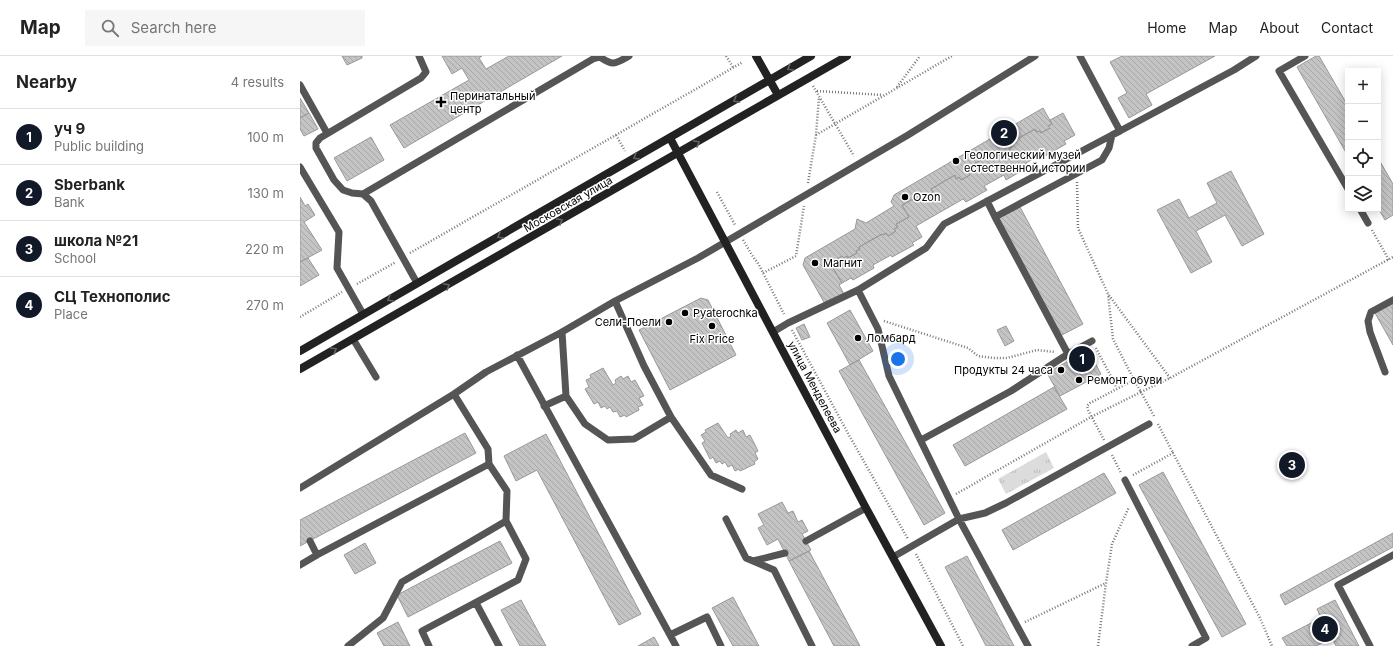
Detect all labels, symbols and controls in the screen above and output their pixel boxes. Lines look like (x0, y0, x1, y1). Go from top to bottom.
search box (85, 10, 365, 46)
text: Map (20, 16, 61, 39)
icon: search (99, 17, 121, 39)
text: Search here (131, 18, 216, 37)
text: Home (1147, 19, 1186, 36)
text: Map (1208, 19, 1238, 36)
text: About (1260, 19, 1299, 36)
text: Contact (1321, 19, 1373, 36)
one-way arrow (787, 64, 794, 71)
map controls (1345, 68, 1381, 212)
button: + (1345, 68, 1381, 104)
text: Nearby (16, 72, 77, 92)
text: 4 results (231, 74, 284, 90)
place label: Перинатальный центр (450, 89, 535, 116)
one-way arrow (733, 95, 740, 102)
marker: Перинатальный центр (435, 96, 447, 108)
button: − (1345, 104, 1381, 140)
pin: 2 (991, 118, 1017, 148)
text: уч 9 (54, 119, 85, 138)
text: 1 (26, 129, 32, 145)
text: 100 m (247, 129, 284, 145)
text: Public building (54, 138, 144, 154)
one-way arrow (693, 140, 700, 147)
button: locate (1345, 140, 1381, 176)
place label: Геологический музей естественной истории (964, 148, 1086, 175)
one-way arrow (633, 152, 640, 159)
marker: Геологический музей естественной истории (951, 156, 961, 166)
street label: Московская улица (521, 173, 615, 235)
text: Sberbank (54, 175, 125, 194)
button: layers (1345, 176, 1381, 212)
text: 2 (25, 185, 33, 201)
text: 130 m (247, 185, 284, 201)
place label: Ozon (913, 190, 940, 204)
marker: Ozon (900, 192, 910, 202)
text: Bank (54, 194, 85, 210)
one-way arrow (556, 219, 563, 226)
text: школа №21 (54, 231, 138, 250)
one-way arrow (497, 231, 504, 238)
text: 3 (25, 241, 33, 257)
text: 220 m (245, 241, 284, 257)
text: School (54, 250, 96, 266)
place label: Магнит (823, 256, 863, 270)
marker: Магнит (810, 258, 820, 268)
one-way arrow (443, 283, 450, 290)
text: СЦ Технополис (54, 287, 171, 306)
one-way arrow (387, 294, 394, 301)
text: 4 (25, 297, 33, 313)
text: 270 m (246, 297, 284, 313)
text: Place (54, 306, 88, 322)
place label: Pyaterochka (693, 306, 758, 320)
marker: Pyaterochka (680, 308, 690, 318)
place label: Сели-Поели (595, 315, 661, 329)
marker: Сели-Поели (664, 317, 674, 327)
marker: Fix Price (707, 321, 717, 331)
place label: Ломбард (866, 331, 916, 345)
place label: Fix Price (690, 332, 734, 346)
marker: Ломбард (853, 333, 863, 343)
street label: улица Менделеева (785, 339, 845, 435)
pin: 1 (1069, 344, 1095, 374)
one-way arrow (330, 347, 337, 354)
your location (888, 349, 908, 369)
place label: Продукты 24 часа (954, 363, 1053, 377)
marker: Продукты 24 часа (1056, 365, 1066, 375)
place label: Ремонт обуви (1087, 373, 1162, 387)
marker: Ремонт обуви (1074, 375, 1084, 385)
pin: 3 (1279, 450, 1305, 480)
pin: 4 (1312, 614, 1338, 644)

